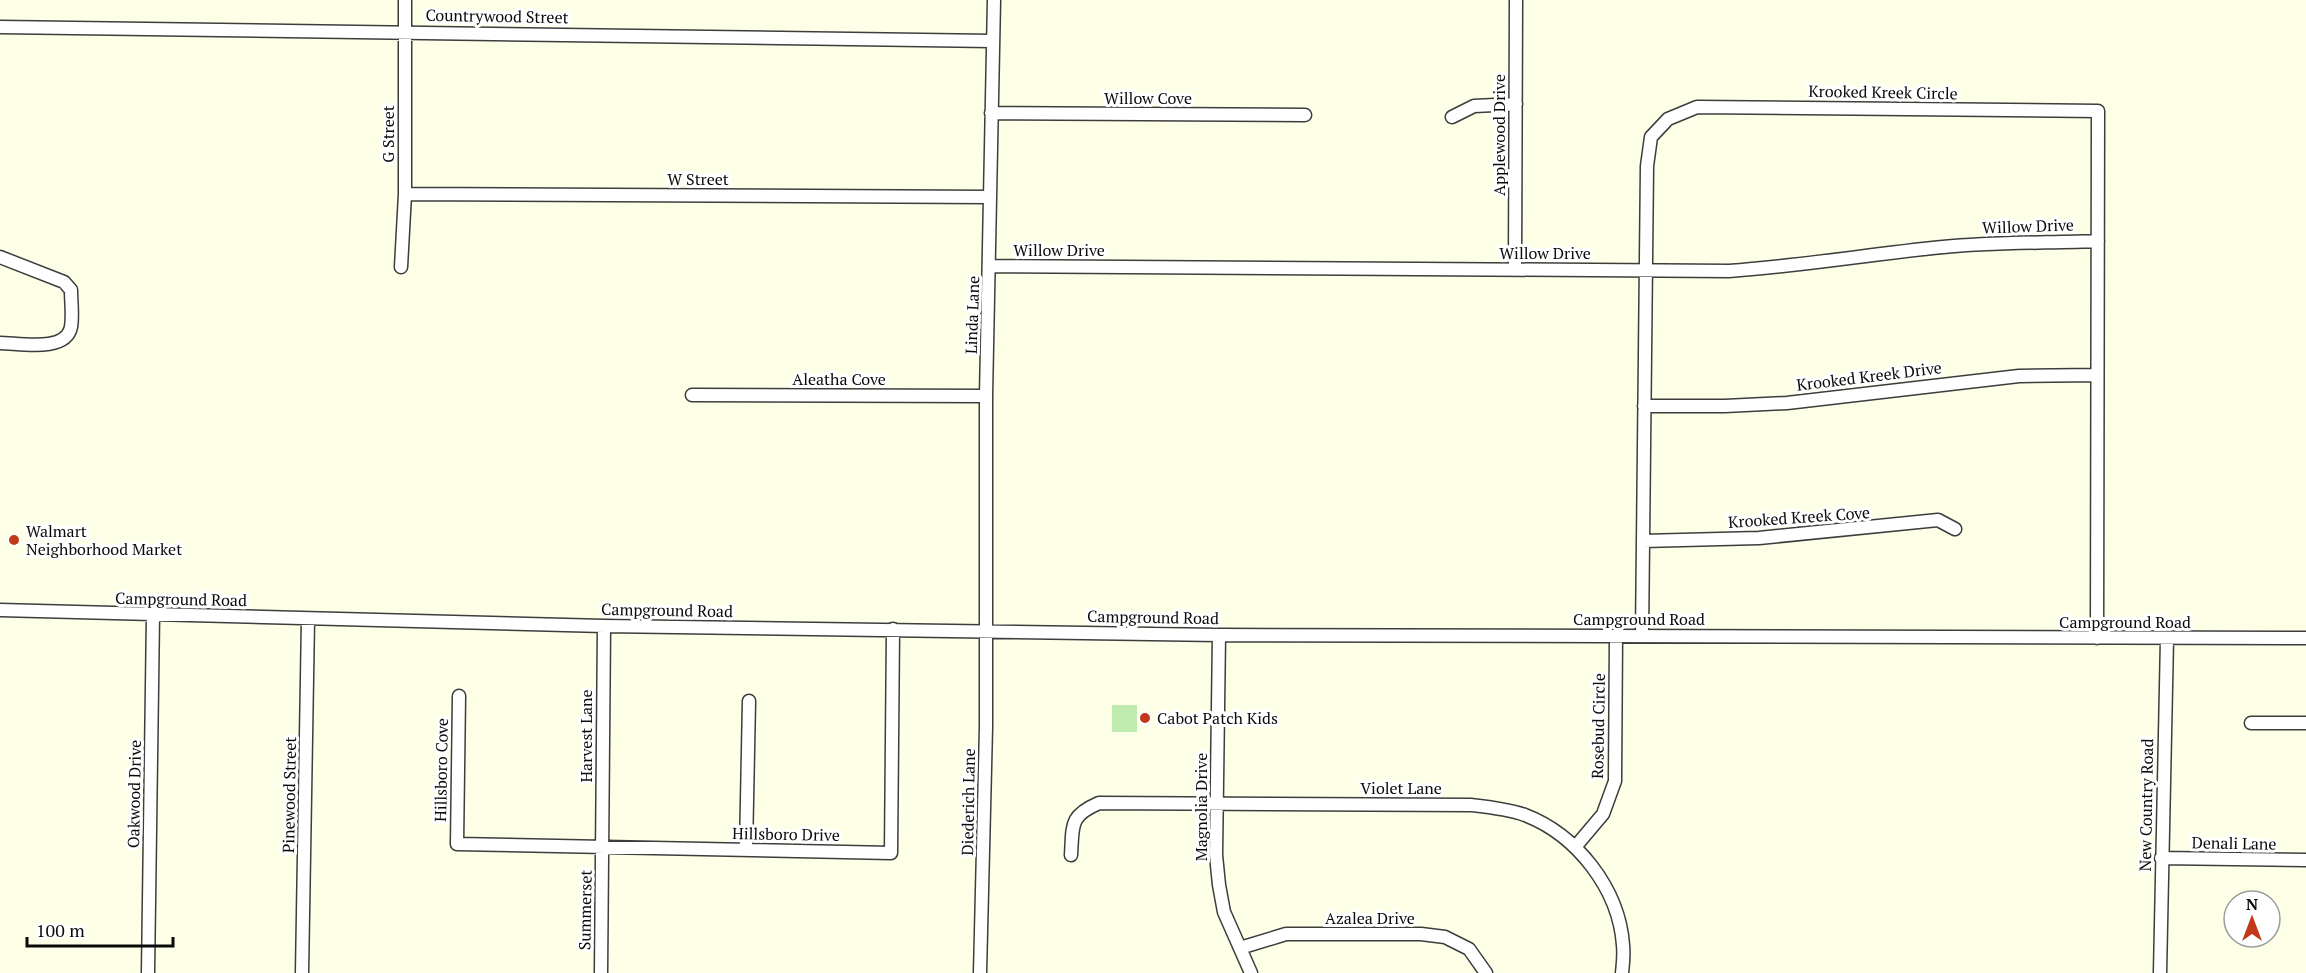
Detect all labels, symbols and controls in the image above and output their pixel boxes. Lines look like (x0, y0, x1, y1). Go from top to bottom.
street label: Countrywood Street (425, 4, 569, 28)
street label: Applewood Drive (1488, 74, 1510, 196)
street label: Krooked Kreek Circle (1808, 80, 1958, 104)
street label: Willow Cove (1104, 87, 1192, 109)
street label: G Street (377, 105, 399, 163)
street label: W Street (667, 168, 729, 190)
street label: Willow Drive (1982, 213, 2074, 239)
street label: Willow Drive (1013, 239, 1105, 261)
street label: Willow Drive (1499, 242, 1591, 264)
street label: Linda Lane (960, 275, 984, 355)
street label: Krooked Kreek Drive (1795, 356, 1943, 396)
street label: Aleatha Cove (792, 368, 886, 390)
street label: Krooked Kreek Cove (1727, 501, 1871, 533)
place label: Walmart Neighborhood Market (26, 520, 182, 560)
marker: Walmart Neighborhood Market (7, 533, 21, 547)
street label: Campground Road (115, 587, 247, 611)
street label: Campground Road (601, 598, 733, 622)
street label: Campground Road (1087, 605, 1219, 629)
street label: Campground Road (1573, 608, 1705, 630)
street label: Campground Road (2059, 611, 2191, 633)
street label: Rosebud Circle (1586, 673, 1610, 779)
street label: Harvest Lane (575, 689, 597, 783)
place label: Cabot Patch Kids (1157, 707, 1278, 729)
marker: Cabot Patch Kids (1138, 711, 1152, 725)
street label: Hillsboro Cove (429, 718, 453, 822)
street label: Pinewood Street (277, 737, 301, 853)
street label: New Country Road (2134, 738, 2158, 872)
street label: Oakwood Drive (122, 740, 146, 848)
street label: Diederich Lane (956, 748, 980, 856)
street label: Magnolia Drive (1190, 753, 1212, 861)
street label: Violet Lane (1360, 777, 1442, 799)
street label: Hillsboro Drive (732, 822, 840, 846)
street label: Denali Lane (2191, 831, 2277, 855)
street label: Summerset (573, 870, 597, 950)
north arrow (2222, 889, 2282, 949)
text: N (2246, 893, 2258, 915)
street label: Azalea Drive (1325, 907, 1415, 929)
scale bar (27, 910, 172, 948)
text: 100 m (36, 918, 85, 942)

